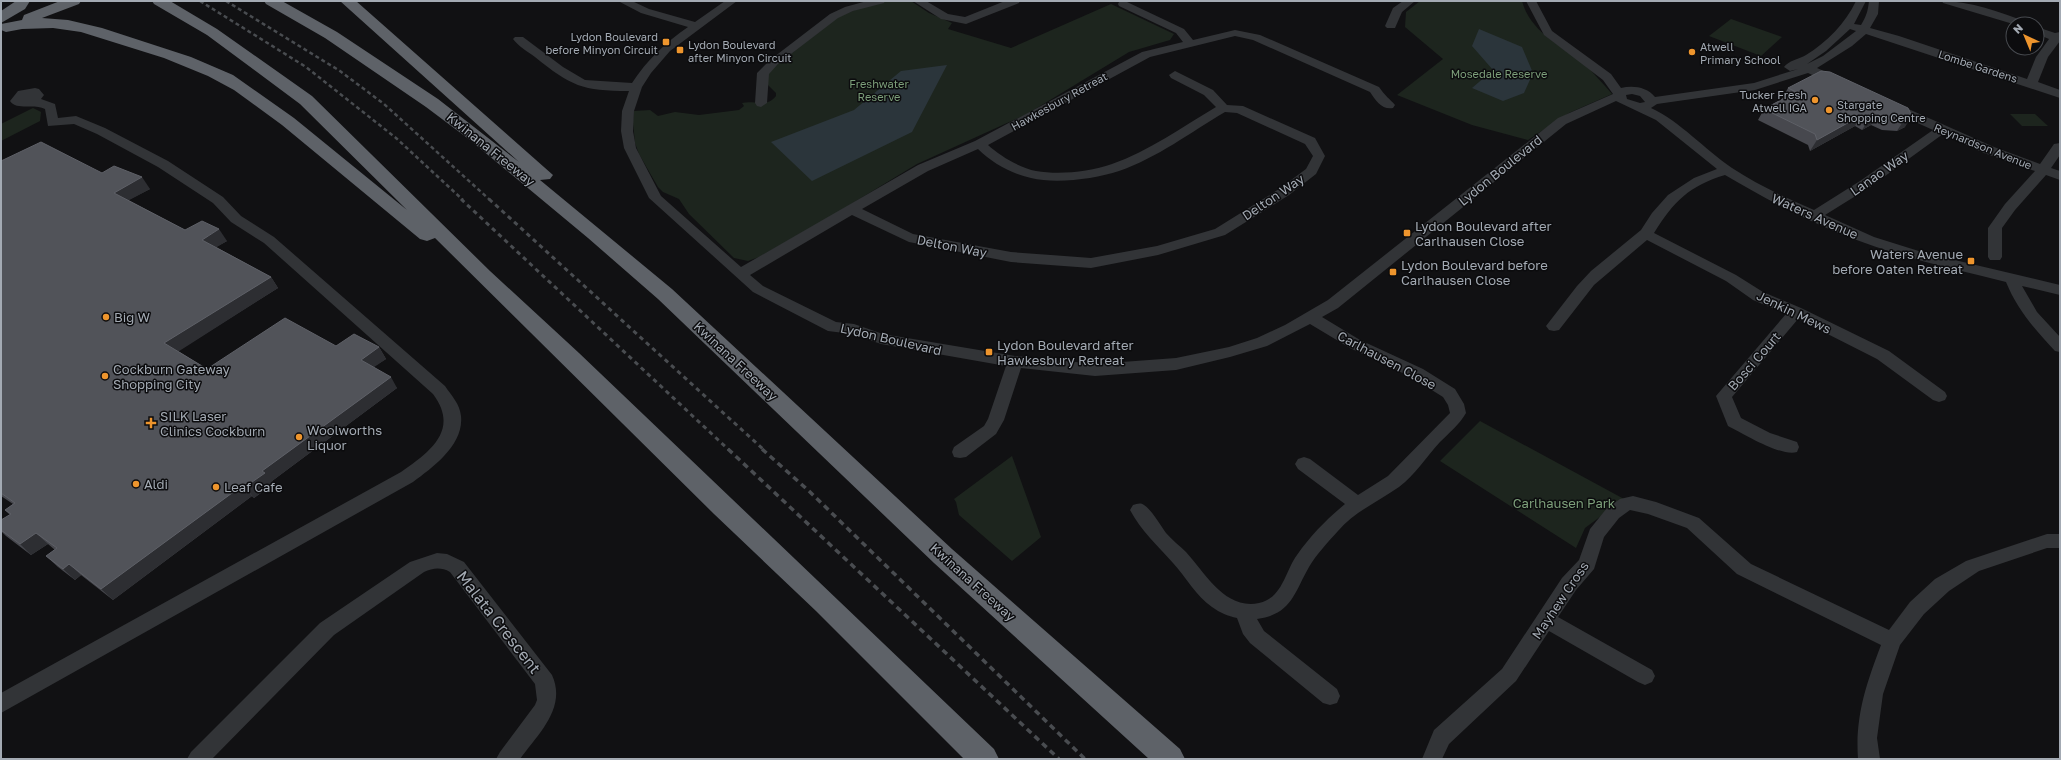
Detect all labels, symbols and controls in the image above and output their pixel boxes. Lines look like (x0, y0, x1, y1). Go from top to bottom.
north arrow (2005, 16, 2045, 56)
text: N (2010, 21, 2025, 36)
place label: Lydon Boulevard before Minyon Circuit (546, 30, 658, 56)
marker: Lydon Boulevard before Minyon Circuit (661, 37, 671, 47)
place label: Lydon Boulevard after Minyon Circuit (688, 38, 792, 64)
place label: Atwell Primary School (1700, 40, 1781, 66)
marker: Lydon Boulevard after Minyon Circuit (675, 45, 685, 55)
marker: Atwell Primary School (1687, 47, 1697, 57)
street label: Lombe Gardens (1937, 47, 2019, 85)
park label: Mosedale Reserve (1451, 67, 1547, 80)
street label: Hawkesbury Retreat (1009, 69, 1109, 133)
park label: Freshwater Reserve (849, 77, 909, 103)
place label: Tucker Fresh Atwell IGA (1739, 88, 1808, 114)
marker: Tucker Fresh Atwell IGA (1810, 95, 1820, 105)
place label: Stargate Shopping Centre (1837, 98, 1926, 124)
marker: Stargate Shopping Centre (1824, 105, 1834, 115)
street label: Kwinana Freeway (444, 109, 539, 190)
street label: Reynardson Avenue (1932, 120, 2034, 172)
street label: Lydon Boulevard (1455, 131, 1545, 209)
street label: Lanao Way (1847, 147, 1912, 199)
street label: Delton Way (1239, 170, 1308, 224)
street label: Waters Avenue (1769, 190, 1861, 242)
place label: Lydon Boulevard after Carlhausen Close (1415, 218, 1552, 249)
marker: Lydon Boulevard after Carlhausen Close (1402, 228, 1412, 238)
street label: Delton Way (916, 231, 989, 261)
place label: Waters Avenue before Oaten Retreat (1832, 246, 1963, 277)
marker: Waters Avenue before Oaten Retreat (1966, 256, 1976, 266)
place label: Lydon Boulevard before Carlhausen Close (1401, 257, 1548, 288)
marker: Lydon Boulevard before Carlhausen Close (1388, 267, 1398, 277)
street label: Jenkin Mews (1754, 287, 1834, 337)
place label: Big W (114, 309, 150, 325)
marker: Big W (101, 312, 111, 322)
street label: Kwinana Freeway (691, 318, 782, 404)
street label: Lydon Boulevard (839, 320, 943, 358)
street label: Carlhausen Close (1335, 327, 1439, 393)
street label: Bosci Court (1724, 328, 1784, 394)
place label: Lydon Boulevard after Hawkesbury Retreat (997, 337, 1134, 368)
marker: Lydon Boulevard after Hawkesbury Retreat (984, 347, 994, 357)
place label: Cockburn Gateway Shopping City (113, 361, 231, 392)
marker: Cockburn Gateway Shopping City (100, 371, 110, 381)
place label: SILK Laser Clinics Cockburn (160, 408, 265, 439)
marker: SILK Laser Clinics Cockburn (145, 417, 157, 429)
place label: Woolworths Liquor (307, 422, 382, 453)
marker: Woolworths Liquor (294, 432, 304, 442)
place label: Aldi (144, 476, 168, 492)
marker: Aldi (131, 479, 141, 489)
place label: Leaf Cafe (224, 479, 283, 495)
marker: Leaf Cafe (211, 482, 221, 492)
park label: Carlhausen Park (1513, 495, 1616, 511)
street label: Kwinana Freeway (927, 540, 1019, 625)
street label: Mayhew Cross (1528, 558, 1592, 642)
street label: Malata Crescent (453, 567, 545, 677)

